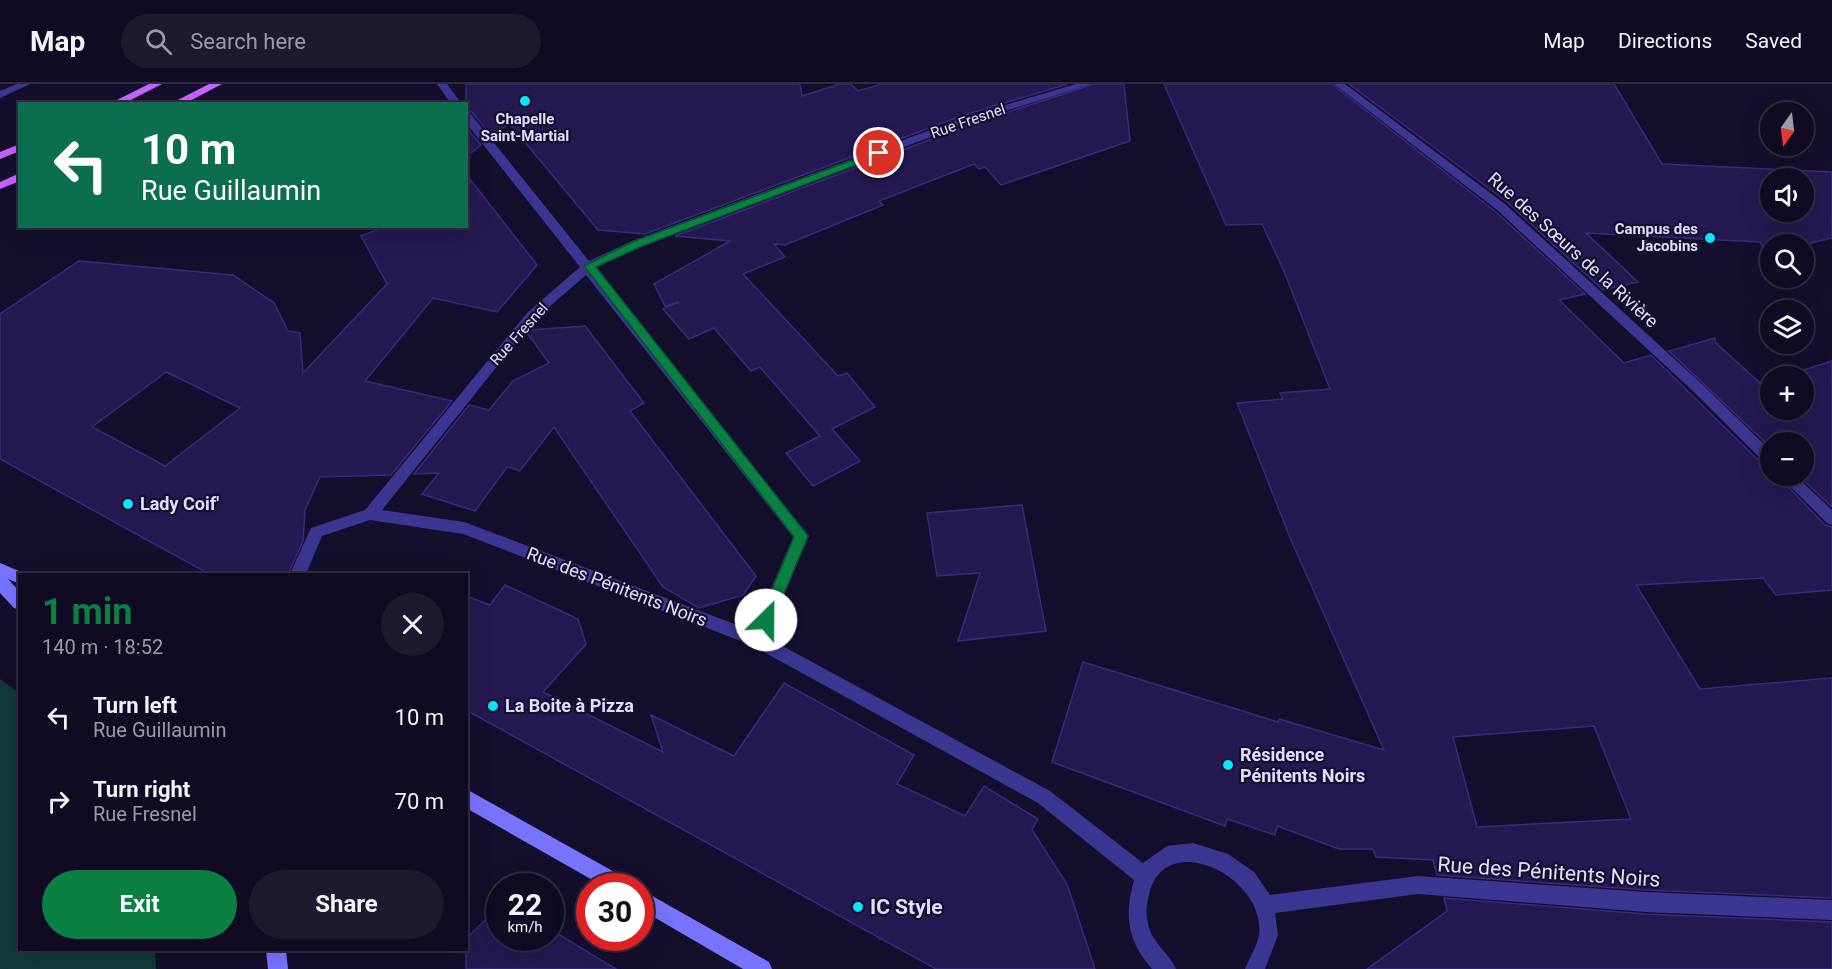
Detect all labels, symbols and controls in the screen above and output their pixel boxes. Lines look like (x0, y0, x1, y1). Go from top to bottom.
search box (121, 14, 541, 68)
text: Map (30, 25, 85, 58)
icon: search (142, 25, 175, 58)
text: Search here (190, 29, 306, 54)
text: Map (1543, 29, 1585, 53)
text: Directions (1618, 29, 1712, 53)
text: Saved (1745, 29, 1802, 53)
marker: Chapelle Saint-Martial (518, 94, 532, 108)
street label: Rue Fresnel (928, 100, 1008, 142)
north arrow (1760, 102, 1814, 156)
map controls (1760, 102, 1814, 486)
place label: Chapelle Saint-Martial (481, 110, 569, 145)
text: 10 m (141, 125, 236, 174)
icon: left (42, 126, 120, 204)
pin (853, 127, 904, 178)
icon: arrive (862, 136, 895, 169)
street label: Rue des Sœurs de la Rivière (1484, 168, 1663, 332)
button: sound (1760, 168, 1814, 222)
text: Rue Guillaumin (141, 175, 321, 207)
place label: Campus des Jacobins (1615, 220, 1698, 255)
marker: Campus des Jacobins (1703, 231, 1717, 245)
button: search (1760, 234, 1814, 288)
street label: Rue Fresnel (486, 299, 552, 369)
button: layers (1760, 300, 1814, 354)
button: + (1760, 366, 1814, 420)
button: − (1760, 432, 1814, 486)
place label: Lady Coif' (140, 493, 219, 514)
marker: Lady Coif' (121, 497, 135, 511)
street label: Rue des Pénitents Noirs (524, 542, 710, 631)
position arrow (734, 588, 798, 652)
text: 1 min (42, 591, 133, 633)
button: close (381, 593, 444, 656)
text: 140 m · 18:52 (42, 635, 163, 659)
text: Turn left (93, 693, 177, 718)
place label: La Boite à Pizza (505, 695, 634, 716)
marker: La Boite à Pizza (486, 699, 500, 713)
icon: left (42, 701, 75, 734)
text: 10 m (395, 705, 444, 730)
text: Rue Guillaumin (93, 718, 227, 742)
place label: Résidence Pénitents Noirs (1240, 744, 1365, 786)
marker: Résidence Pénitents Noirs (1221, 758, 1235, 772)
text: Turn right (93, 777, 190, 802)
icon: right (42, 785, 75, 818)
text: 70 m (395, 789, 444, 814)
text: Rue Fresnel (93, 802, 197, 826)
street label: Rue des Pénitents Noirs (1437, 852, 1661, 892)
button: Exit (42, 870, 237, 939)
button: Share (249, 870, 444, 939)
speed limit sign: 30 (576, 873, 654, 951)
text: 22 (508, 887, 542, 922)
place label: IC Style (870, 895, 943, 919)
marker: IC Style (851, 900, 865, 914)
text: km/h (507, 918, 543, 936)

